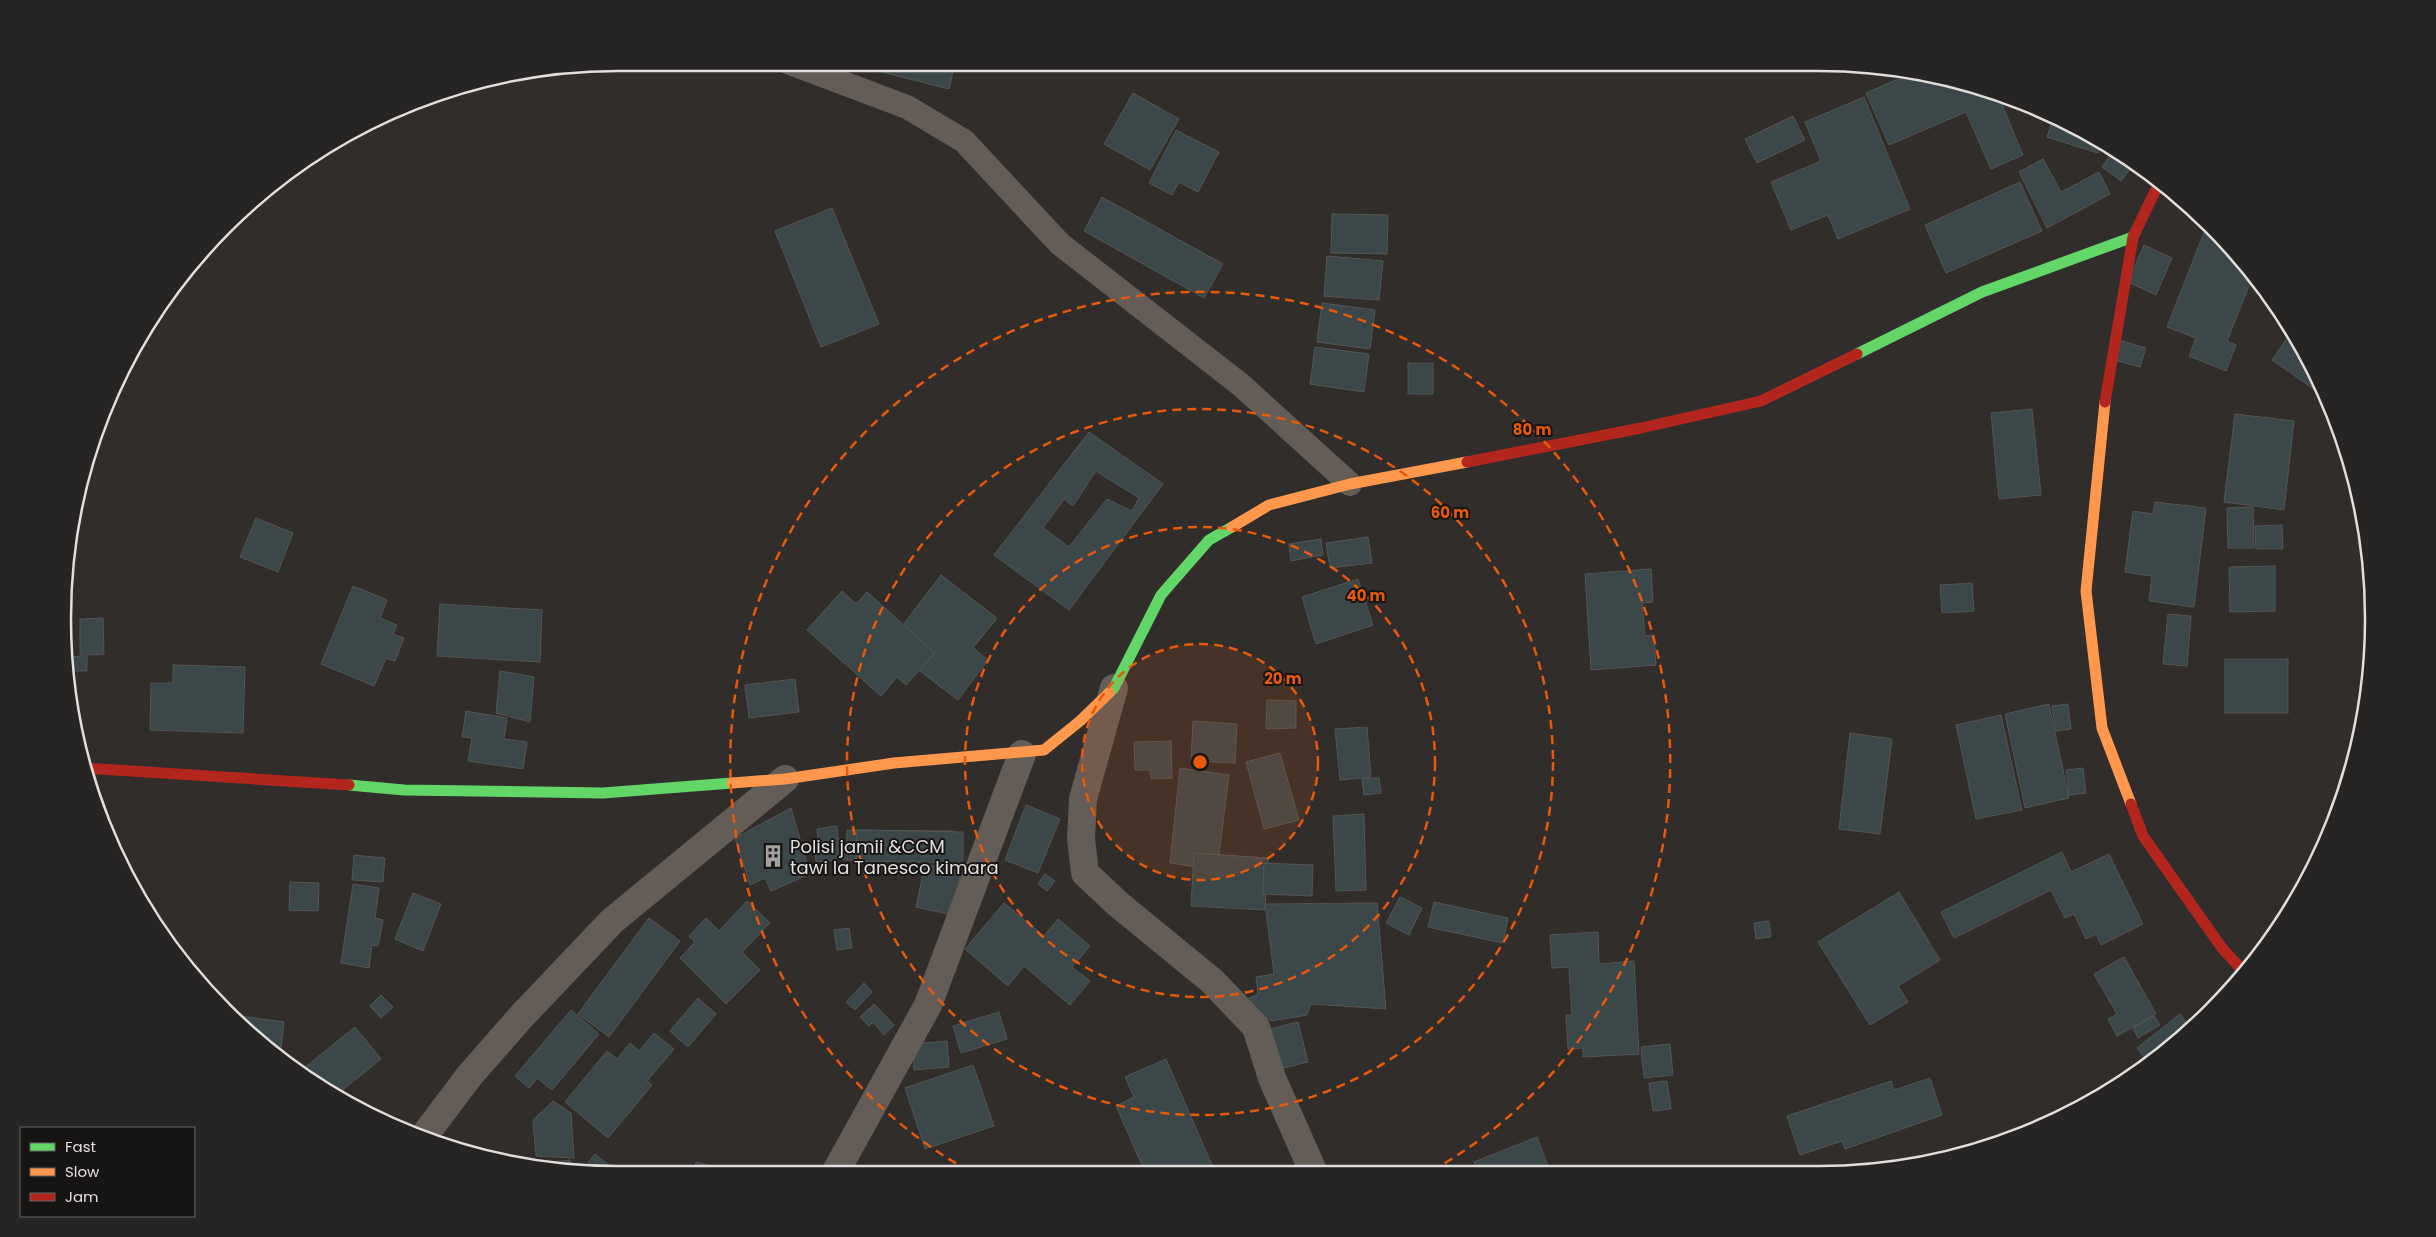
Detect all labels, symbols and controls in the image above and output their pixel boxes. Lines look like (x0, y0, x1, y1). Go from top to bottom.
text: 80 m (1513, 419, 1551, 440)
text: 60 m (1431, 502, 1469, 523)
text: 40 m (1346, 585, 1386, 606)
text: 20 m (1264, 668, 1302, 689)
centre of rings (1191, 753, 1209, 771)
place label: Polisi jamii &CCM tawi la Tanesco kimara (790, 834, 999, 880)
building icon: Polisi jamii &CCM tawi la Tanesco kimara (760, 843, 786, 869)
legend (20, 1127, 195, 1217)
text: Fast (65, 1136, 96, 1157)
text: Slow (65, 1161, 100, 1182)
text: Jam (65, 1186, 99, 1207)

